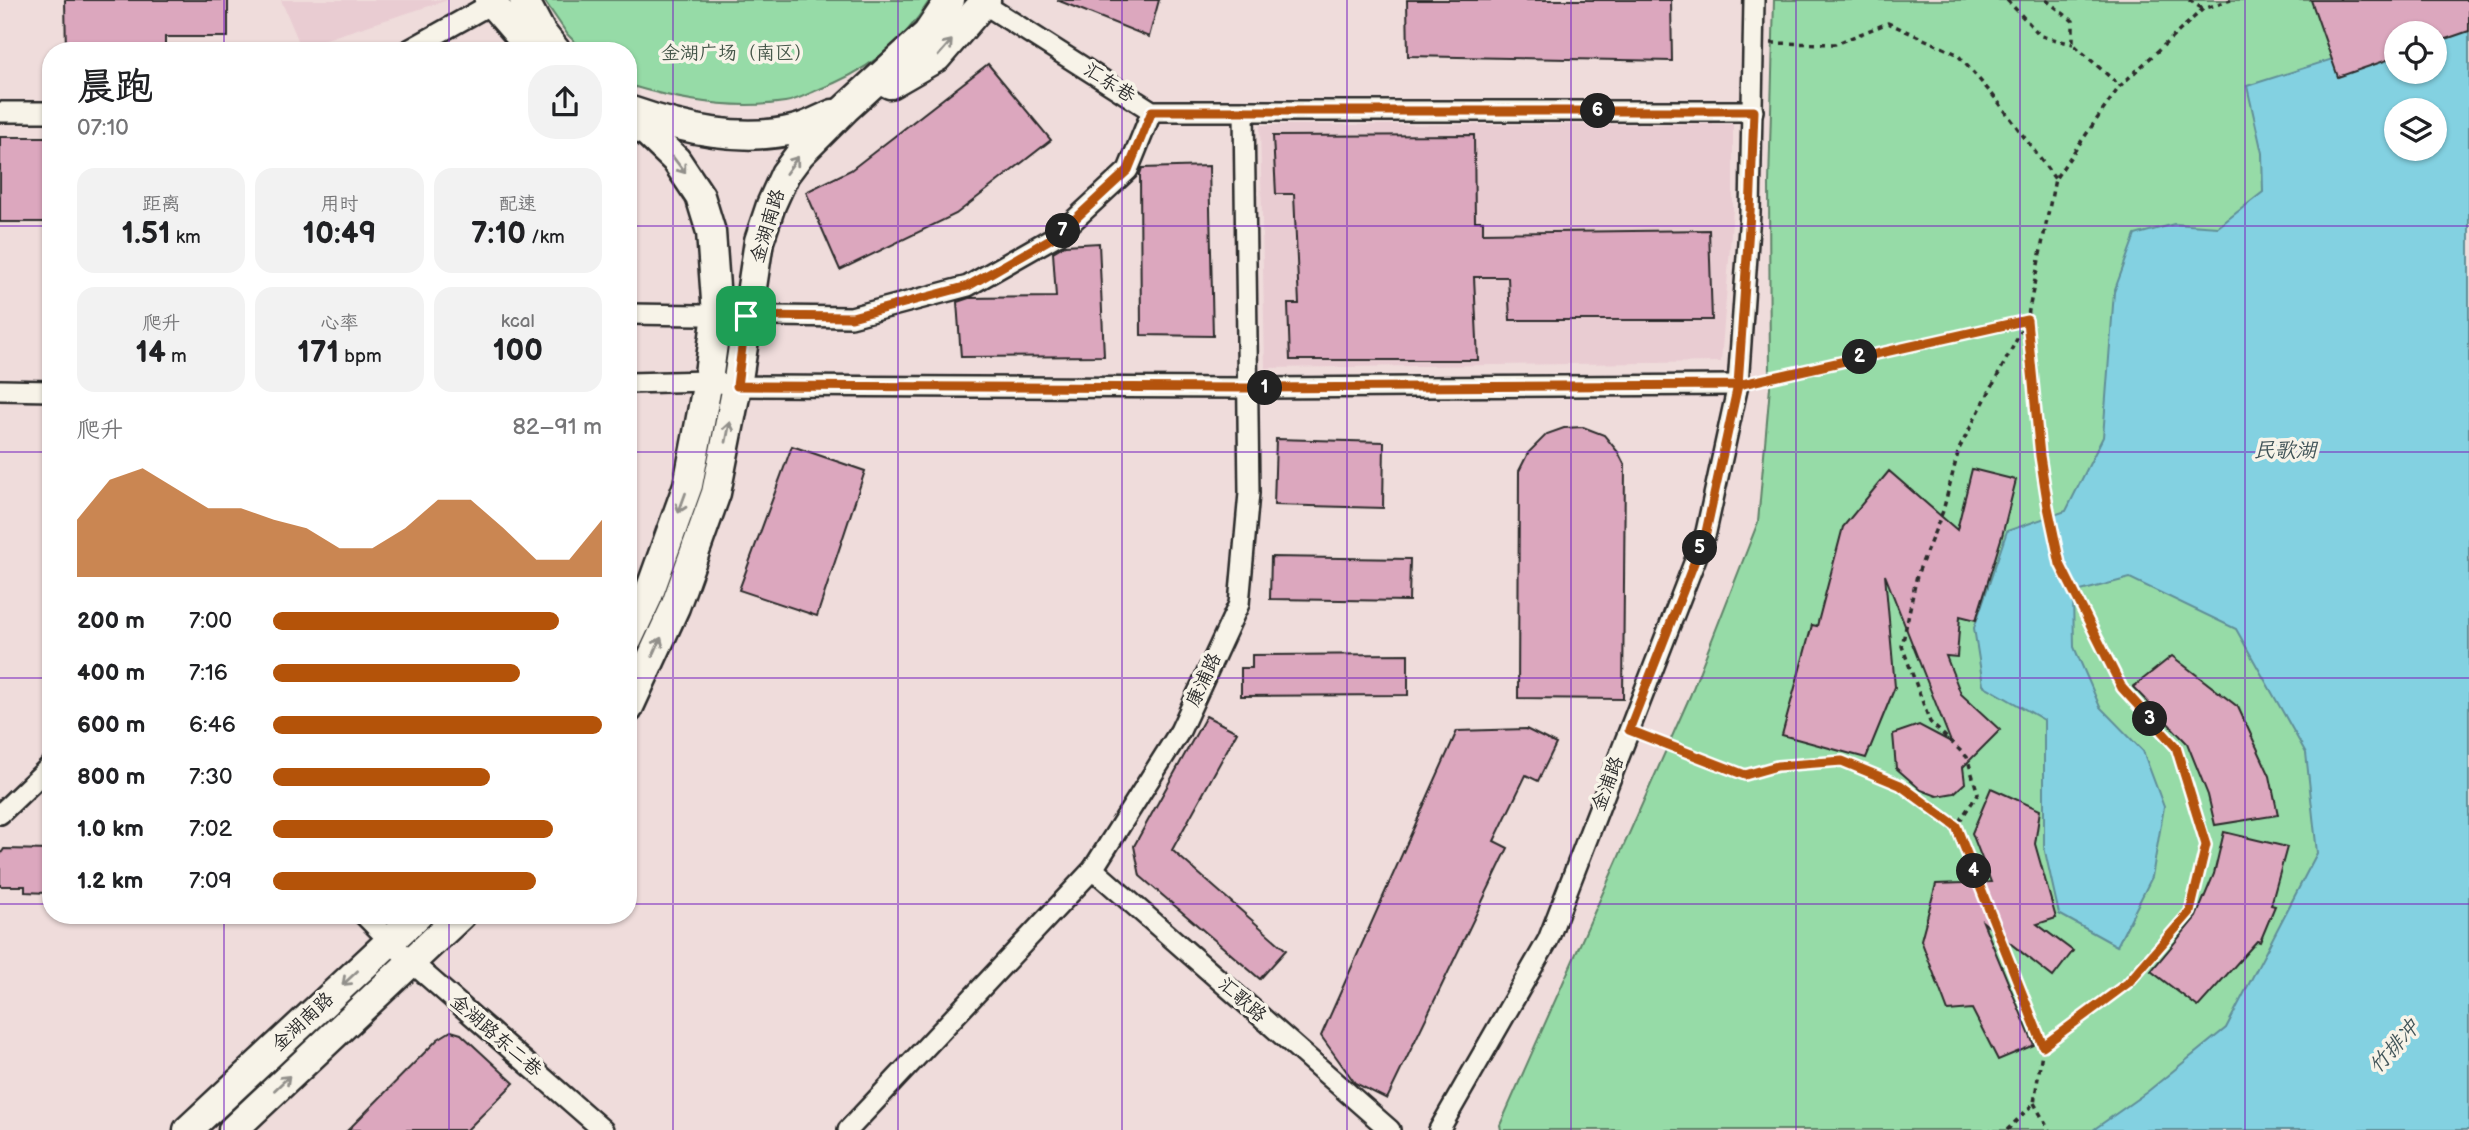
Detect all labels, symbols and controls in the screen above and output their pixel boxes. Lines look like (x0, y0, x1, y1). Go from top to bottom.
map controls (2384, 21, 2447, 161)
button: locate (2384, 21, 2447, 84)
one-way arrow (937, 40, 953, 58)
park label: 金湖广场（南区） (661, 42, 813, 65)
street label: 汇东巷 (1079, 58, 1139, 108)
text: 晨跑 (77, 65, 153, 110)
button: share (528, 65, 602, 139)
pin: 6 (1580, 94, 1616, 128)
button: layers (2384, 98, 2447, 161)
text: 6 (1592, 99, 1603, 122)
text: 07:10 (77, 114, 129, 142)
one-way arrow (671, 155, 686, 174)
one-way arrow (785, 156, 799, 175)
street label: 金湖南路 (746, 186, 790, 266)
text: 距离 (142, 193, 180, 216)
text: 用时 (320, 193, 359, 216)
text: 配速 (499, 193, 537, 216)
pin: 7 (1046, 214, 1080, 248)
text: 1.51 (122, 216, 171, 252)
text: 10:49 (303, 216, 376, 252)
text: 7:10 (471, 216, 526, 252)
text: 7 (1057, 219, 1068, 242)
text: km (171, 226, 201, 249)
text: /km (526, 226, 565, 249)
pin (716, 286, 776, 346)
icon: arrive (727, 297, 765, 335)
text: kcal (501, 310, 535, 333)
text: 爬升 (142, 312, 180, 335)
text: 心率 (320, 312, 359, 335)
text: 100 (493, 333, 543, 369)
text: 14 (136, 335, 166, 371)
text: 171 (297, 335, 339, 371)
pin: 2 (1842, 340, 1878, 374)
text: m (166, 345, 187, 368)
text: bpm (339, 345, 382, 368)
text: 2 (1854, 345, 1865, 368)
pin: 1 (1248, 370, 1282, 406)
text: 1 (1261, 376, 1269, 399)
text: 82–91 m (512, 413, 602, 441)
text: 爬升 (77, 416, 123, 444)
one-way arrow (722, 421, 735, 443)
water label: 民歌湖 (2254, 438, 2318, 463)
one-way arrow (675, 491, 687, 513)
pin: 5 (1682, 530, 1718, 566)
text: 5 (1694, 536, 1705, 559)
text: 200 m (77, 607, 145, 635)
text: 7:00 (189, 607, 232, 635)
one-way arrow (651, 636, 664, 657)
street label: 康浦路 (1182, 649, 1226, 711)
text: 400 m (77, 659, 145, 687)
text: 7:16 (189, 659, 228, 687)
pin: 3 (2132, 702, 2168, 736)
text: 3 (2144, 707, 2155, 730)
text: 600 m (77, 711, 145, 739)
text: 6:46 (189, 711, 236, 739)
street label: 金浦路 (1587, 753, 1629, 815)
text: 800 m (77, 763, 145, 791)
text: 7:30 (189, 763, 233, 791)
text: 1.0 km (77, 815, 144, 843)
text: 7:02 (189, 815, 232, 843)
pin: 4 (1956, 854, 1992, 888)
text: 4 (1968, 859, 1979, 882)
text: 1.2 km (77, 867, 143, 895)
text: 7:09 (189, 867, 232, 895)
one-way arrow (341, 970, 359, 986)
street label: 汇歌路 (1213, 973, 1271, 1027)
street label: 金湖南路 (267, 988, 339, 1056)
street label: 金湖路东二巷 (445, 990, 547, 1082)
water label: 竹排冲 (2364, 1014, 2426, 1079)
one-way arrow (273, 1075, 291, 1091)

